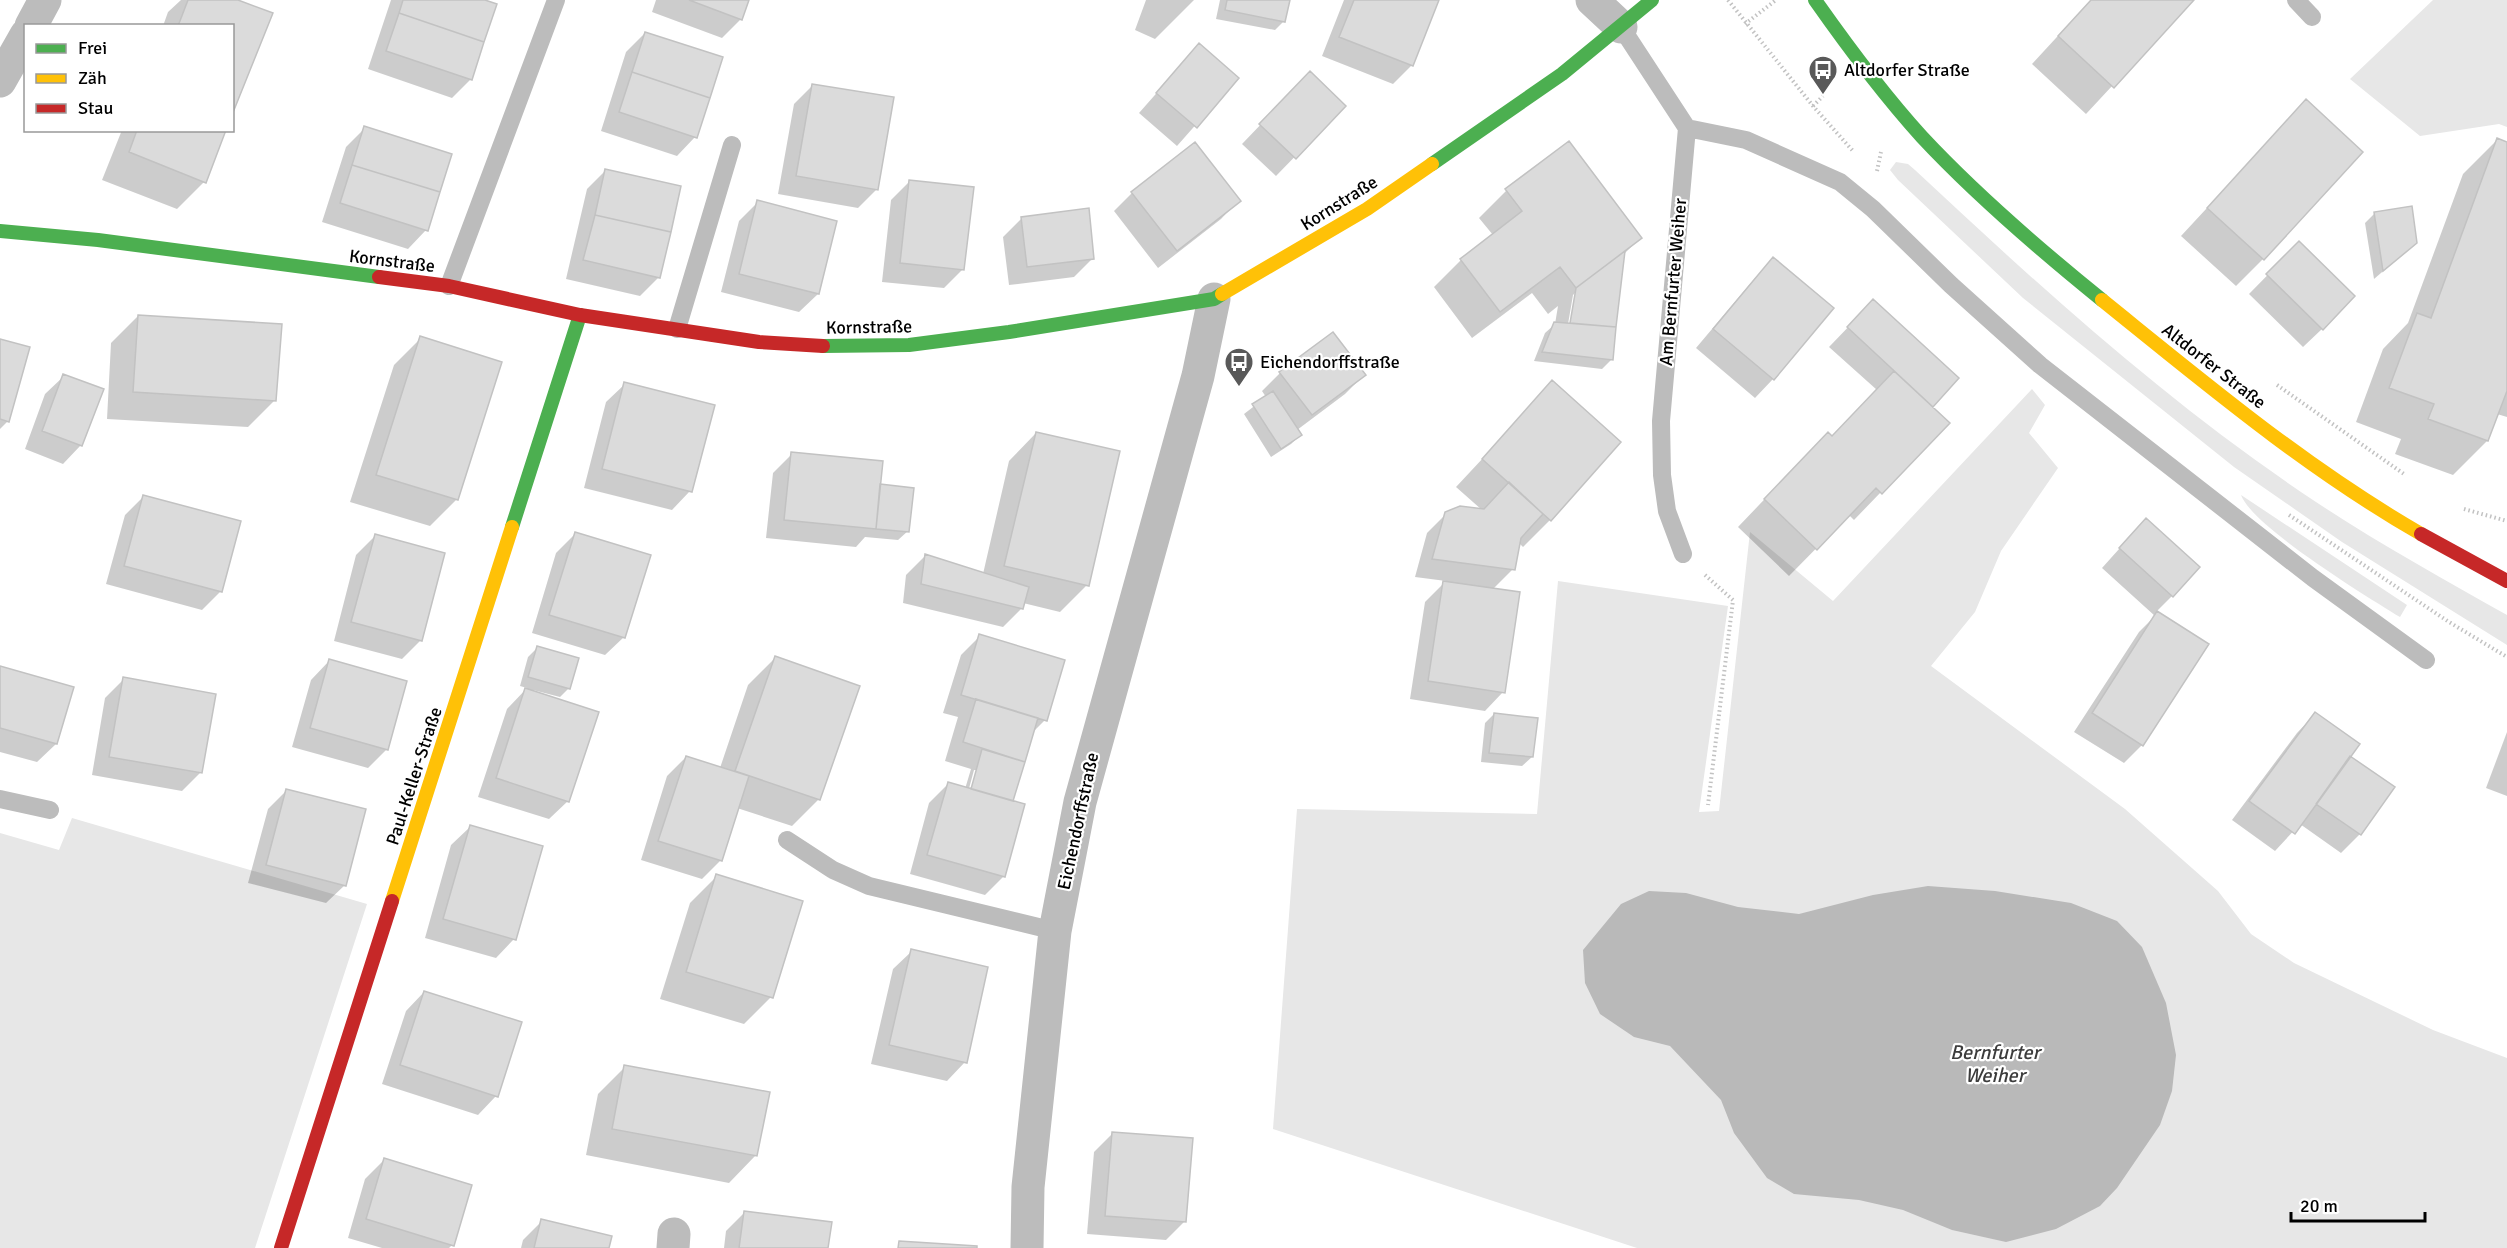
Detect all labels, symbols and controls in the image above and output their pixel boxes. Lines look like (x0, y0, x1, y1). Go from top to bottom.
legend (24, 24, 234, 132)
text: Frei (78, 37, 107, 59)
bus stop icon: Altdorfer Straße (1807, 54, 1839, 96)
place label: Altdorfer Straße (1844, 59, 1970, 81)
text: Zäh (78, 67, 107, 89)
text: Stau (78, 97, 113, 119)
street label: Kornstraße (1297, 171, 1381, 235)
street label: Am Bernfurter Weiher (1655, 197, 1691, 367)
street label: Kornstraße (348, 245, 436, 277)
street label: Kornstraße (826, 315, 912, 339)
street label: Altdorfer Straße (2158, 319, 2270, 413)
bus stop icon: Eichendorffstraße (1223, 346, 1255, 388)
place label: Eichendorffstraße (1260, 351, 1400, 373)
street label: Paul-Keller-Straße (381, 704, 447, 848)
street label: Eichendorffstraße (1053, 750, 1103, 892)
water label: Bernfurter Weiher (1950, 1040, 2043, 1088)
scale bar (2291, 1185, 2424, 1223)
text: 20 m (2300, 1195, 2338, 1217)

